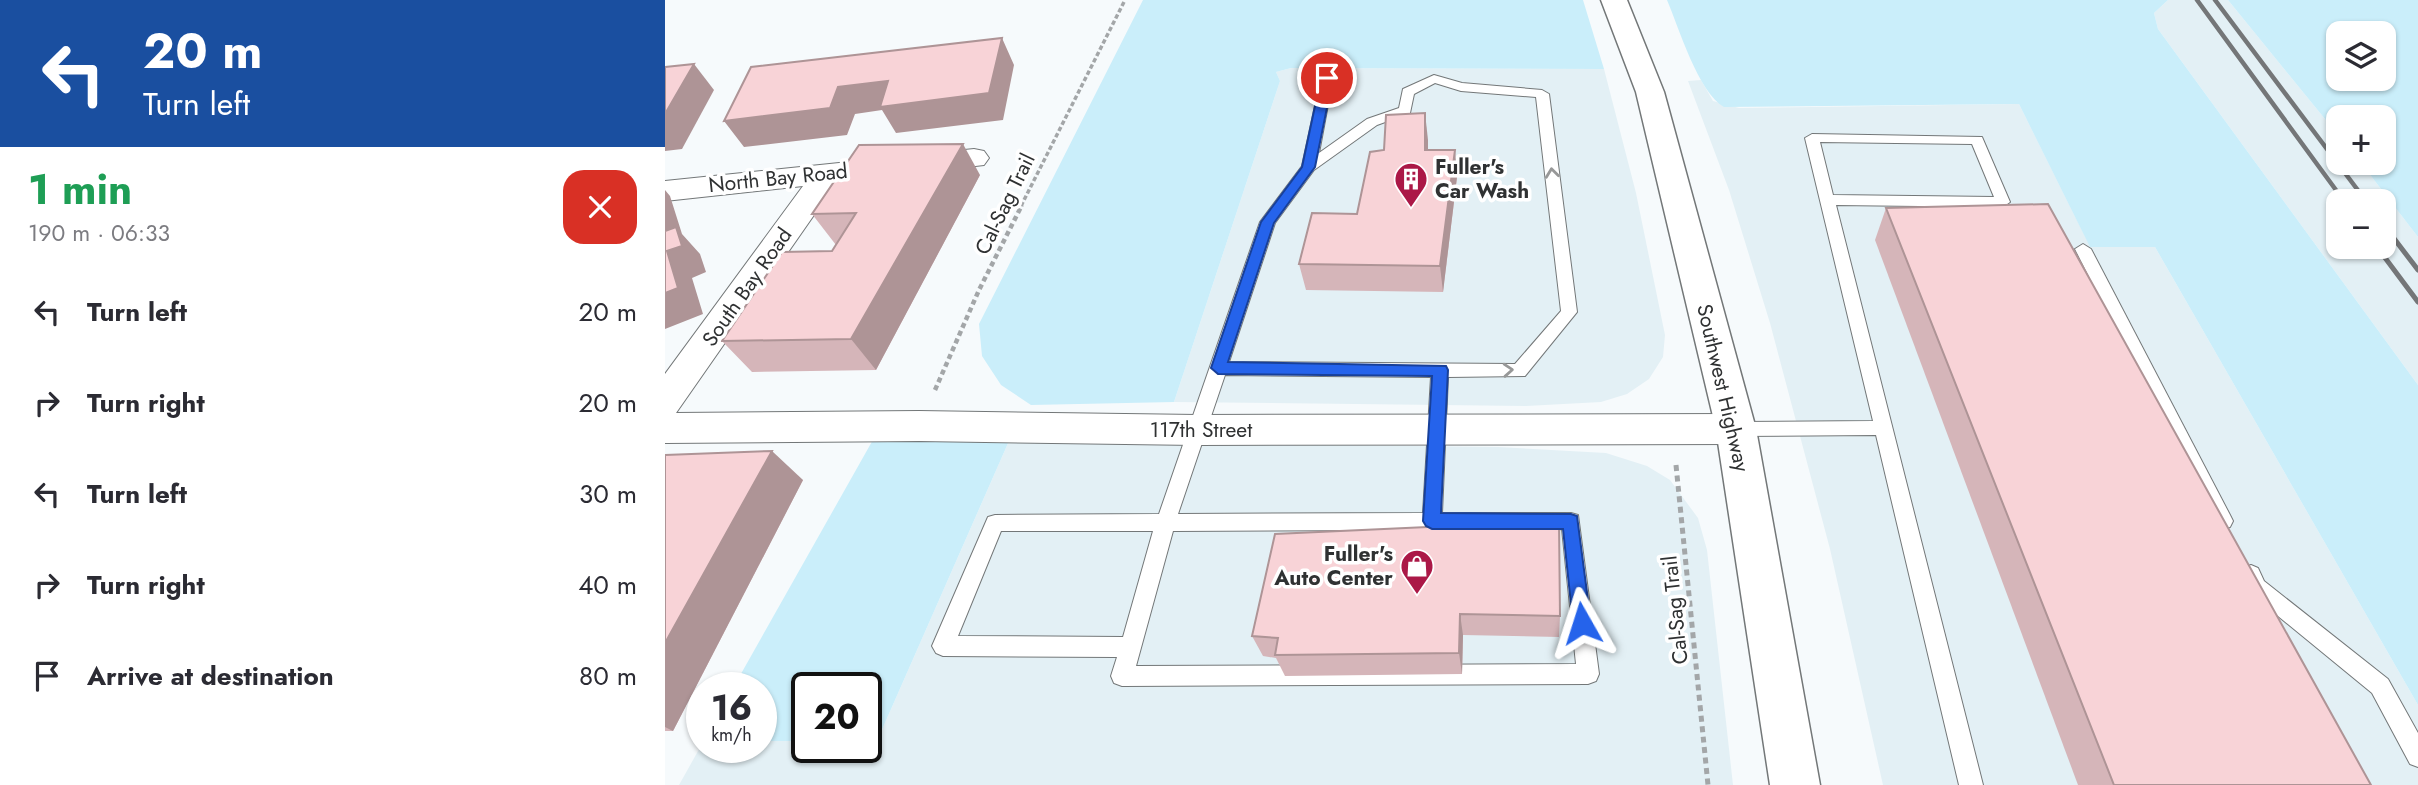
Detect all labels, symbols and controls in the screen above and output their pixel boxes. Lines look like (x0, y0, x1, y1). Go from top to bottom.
text: 20 m (143, 16, 262, 86)
map controls (2326, 21, 2396, 259)
button: layers (2326, 21, 2396, 91)
icon: left (28, 28, 119, 119)
pin (1297, 48, 1357, 108)
icon: arrive (1308, 59, 1346, 97)
text: Turn left (143, 81, 250, 127)
button: + (2326, 105, 2396, 175)
street label: Cal-Sag Trail (968, 148, 1042, 260)
place label: Fuller's Car Wash (1435, 152, 1529, 206)
street label: North Bay Road (707, 156, 849, 200)
text: 1 min (28, 159, 132, 220)
building icon: Fuller's Car Wash (1392, 160, 1430, 209)
one-way arrow (1545, 167, 1560, 179)
button: close (563, 170, 637, 244)
button: − (2326, 189, 2396, 259)
text: 190 m · 06:33 (28, 216, 170, 250)
street label: South Bay Road (695, 221, 799, 353)
icon: left (28, 293, 66, 331)
text: Turn left (87, 293, 187, 331)
text: 20 m (579, 293, 637, 331)
street label: Southwest Highway (1689, 301, 1757, 476)
one-way arrow (1503, 362, 1514, 377)
icon: right (28, 384, 66, 422)
text: Turn right (87, 384, 205, 422)
text: 20 m (579, 384, 637, 422)
street label: 117th Street (1150, 415, 1252, 445)
icon: left (28, 475, 66, 513)
text: Turn left (87, 475, 187, 513)
text: 30 m (579, 475, 637, 513)
place label: Fuller's Auto Center (1273, 539, 1393, 593)
shop icon: Fuller's Auto Center (1398, 547, 1436, 596)
street label: Cal-Sag Trail (1654, 554, 1696, 666)
icon: right (28, 566, 66, 604)
text: Turn right (87, 566, 205, 604)
text: 40 m (578, 566, 637, 604)
position arrow (1545, 586, 1619, 660)
icon: arrive (28, 657, 66, 695)
text: Arrive at destination (87, 657, 334, 695)
text: 80 m (579, 657, 637, 695)
speed limit sign: 20 (791, 672, 882, 763)
text: 16 (711, 683, 752, 733)
text: km/h (711, 722, 752, 748)

